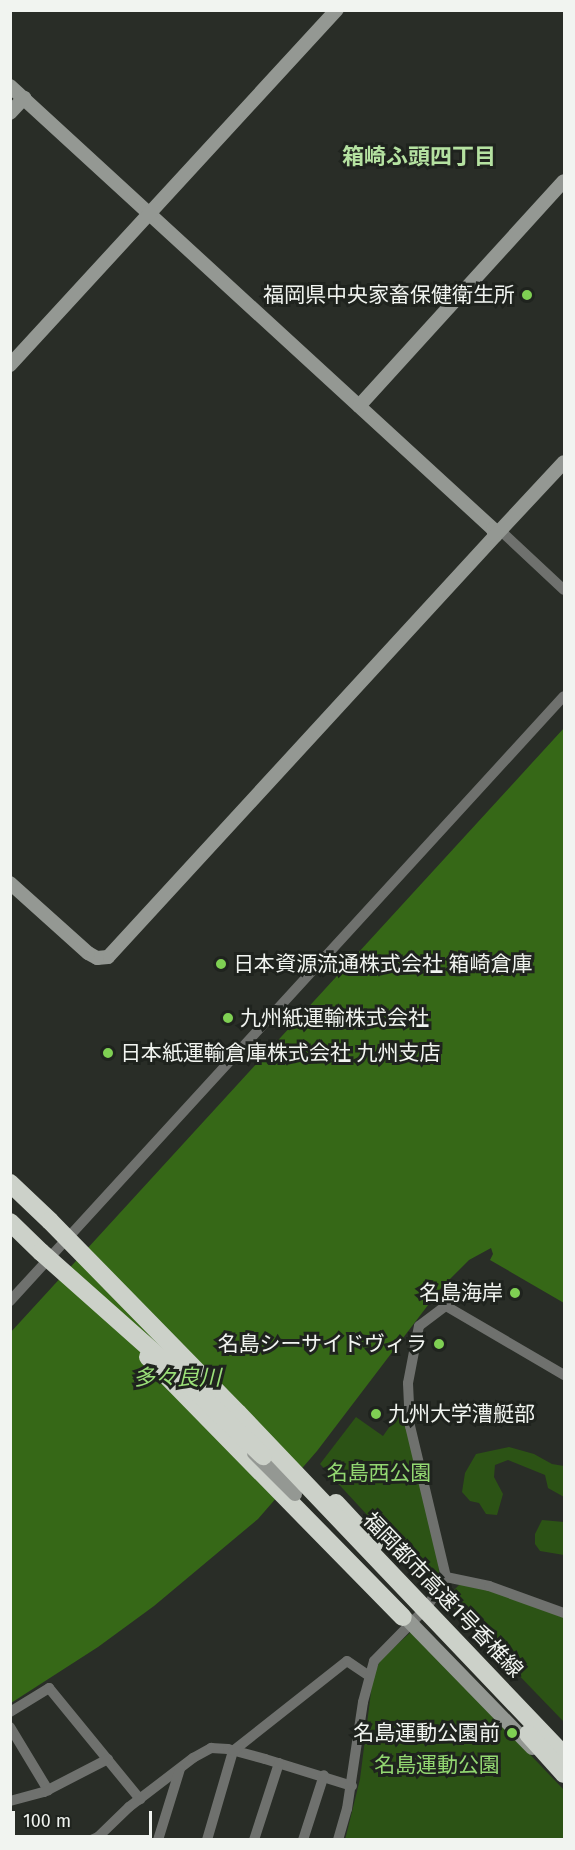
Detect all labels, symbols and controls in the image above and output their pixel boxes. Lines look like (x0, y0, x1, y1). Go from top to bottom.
district label: 箱崎ふ頭四丁目 (342, 144, 496, 170)
place label: 福岡県中央家畜保健衛生所 (263, 282, 515, 308)
marker: 福岡県中央家畜保健衛生所 (520, 288, 534, 302)
place label: 日本資源流通株式会社 箱崎倉庫 (233, 951, 533, 977)
marker: 日本資源流通株式会社 箱崎倉庫 (214, 957, 228, 971)
place label: 九州紙運輸株式会社 (240, 1005, 429, 1031)
marker: 九州紙運輸株式会社 (221, 1011, 235, 1025)
place label: 日本紙運輸倉庫株式会社 九州支店 (120, 1040, 441, 1066)
marker: 日本紙運輸倉庫株式会社 九州支店 (101, 1046, 115, 1060)
place label: 名島海岸 (419, 1280, 503, 1306)
marker: 名島海岸 (508, 1286, 522, 1300)
place label: 名島シーサイドヴィラ (217, 1331, 427, 1357)
marker: 名島シーサイドヴィラ (432, 1337, 446, 1351)
water label: 多々良川 (133, 1365, 221, 1391)
place label: 九州大学漕艇部 (388, 1401, 535, 1427)
marker: 九州大学漕艇部 (369, 1407, 383, 1421)
park label: 名島西公園 (327, 1460, 431, 1486)
street label: 福岡都市高速1号香椎線 (358, 1507, 528, 1683)
place label: 名島運動公園前 (353, 1720, 500, 1746)
marker: 名島運動公園前 (505, 1726, 519, 1740)
park label: 名島運動公園 (374, 1752, 500, 1778)
scale bar (15, 1799, 154, 1837)
text: 100 m (23, 1810, 71, 1832)

